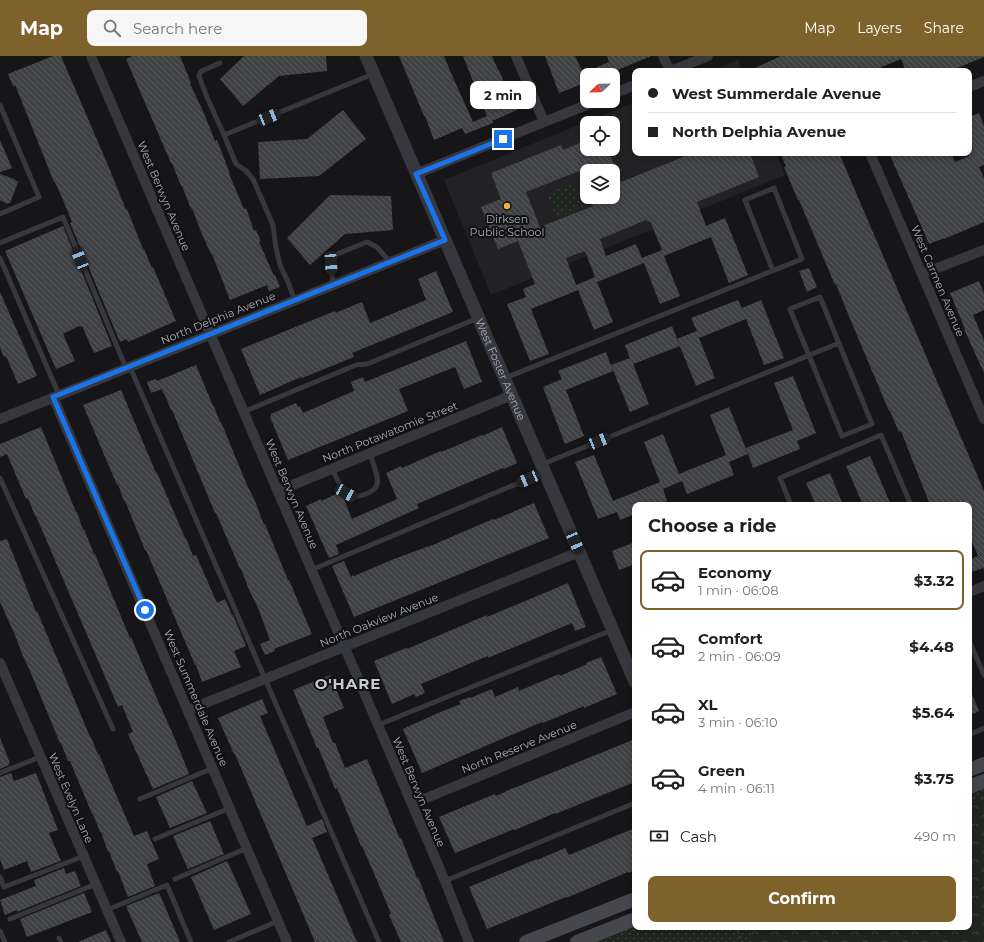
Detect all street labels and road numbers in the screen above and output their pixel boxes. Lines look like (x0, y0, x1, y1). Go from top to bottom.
street label: West Berwyn Avenue (135, 139, 194, 253)
street label: West Carmen Avenue (908, 223, 968, 339)
street label: North Delphia Avenue (159, 288, 278, 347)
street label: West Foster Avenue (473, 316, 529, 423)
street label: North Potawatomie Street (320, 398, 460, 466)
street label: West Berwyn Avenue (263, 437, 322, 551)
street label: North Oakview Avenue (318, 590, 441, 650)
street label: West Summerdale Avenue (161, 627, 231, 769)
street label: North Reserve Avenue (459, 717, 579, 777)
street label: West Berwyn Avenue (390, 735, 449, 849)
street label: West Evelyn Lane (46, 751, 97, 846)

